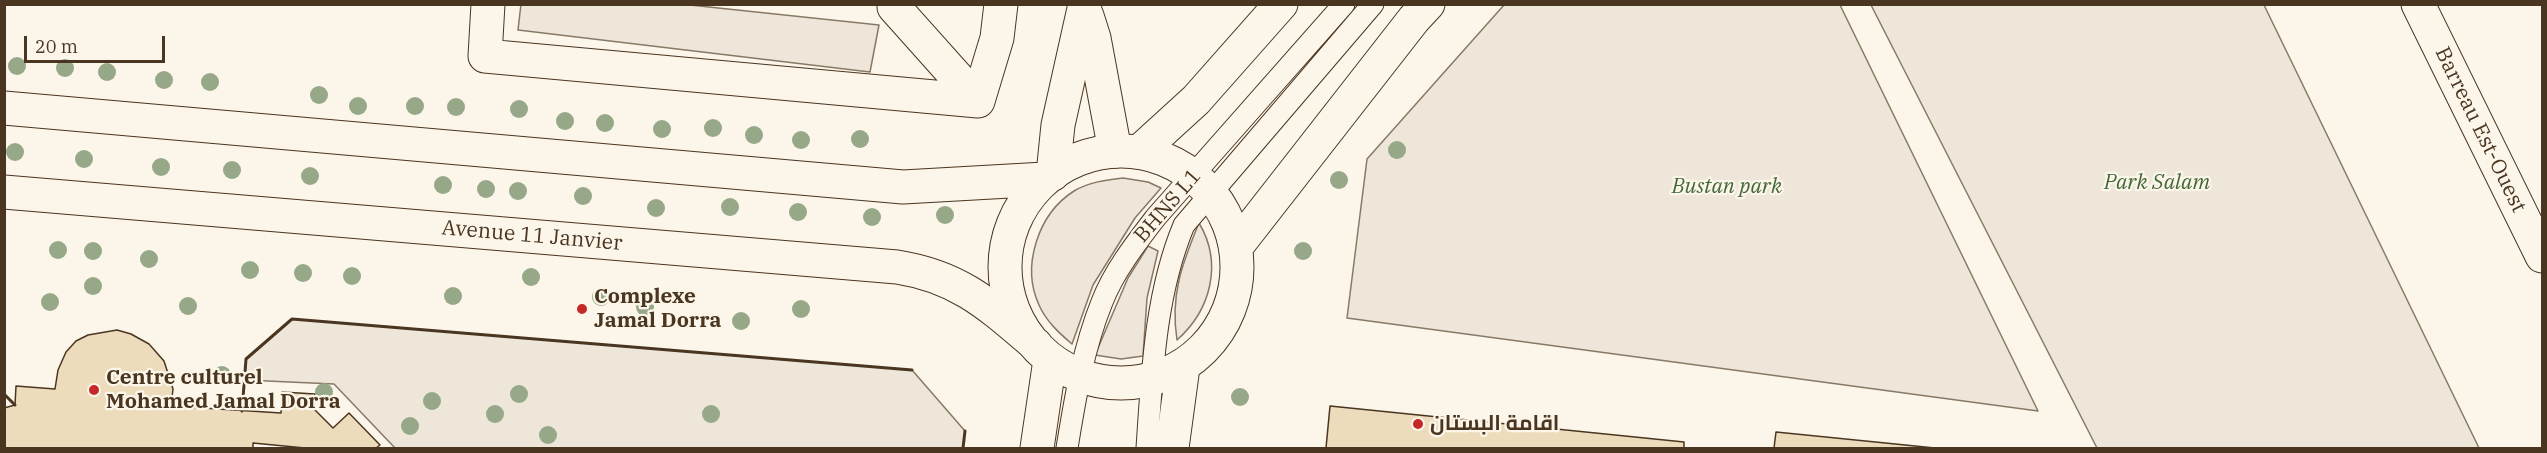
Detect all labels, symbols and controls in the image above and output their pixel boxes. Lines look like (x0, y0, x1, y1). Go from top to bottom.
scale bar (27, 24, 168, 62)
text: 20 m (35, 35, 78, 58)
street label: Barreau Est-Ouest (2429, 43, 2531, 217)
street label: BHNS L1 (1129, 164, 1207, 248)
park label: Park Salam (2104, 170, 2210, 196)
park label: Bustan park (1672, 174, 1782, 200)
street label: Avenue 11 Janvier (441, 216, 623, 256)
place label: Complexe Jamal Dorra (594, 284, 722, 334)
marker: Complexe Jamal Dorra (575, 302, 589, 316)
place label: Centre culturel Mohamed Jamal Dorra (106, 365, 341, 415)
marker: Centre culturel Mohamed Jamal Dorra (87, 383, 101, 397)
place label: اقامة البستان (1430, 411, 1559, 437)
marker: اقامة البستان (1411, 417, 1425, 431)

